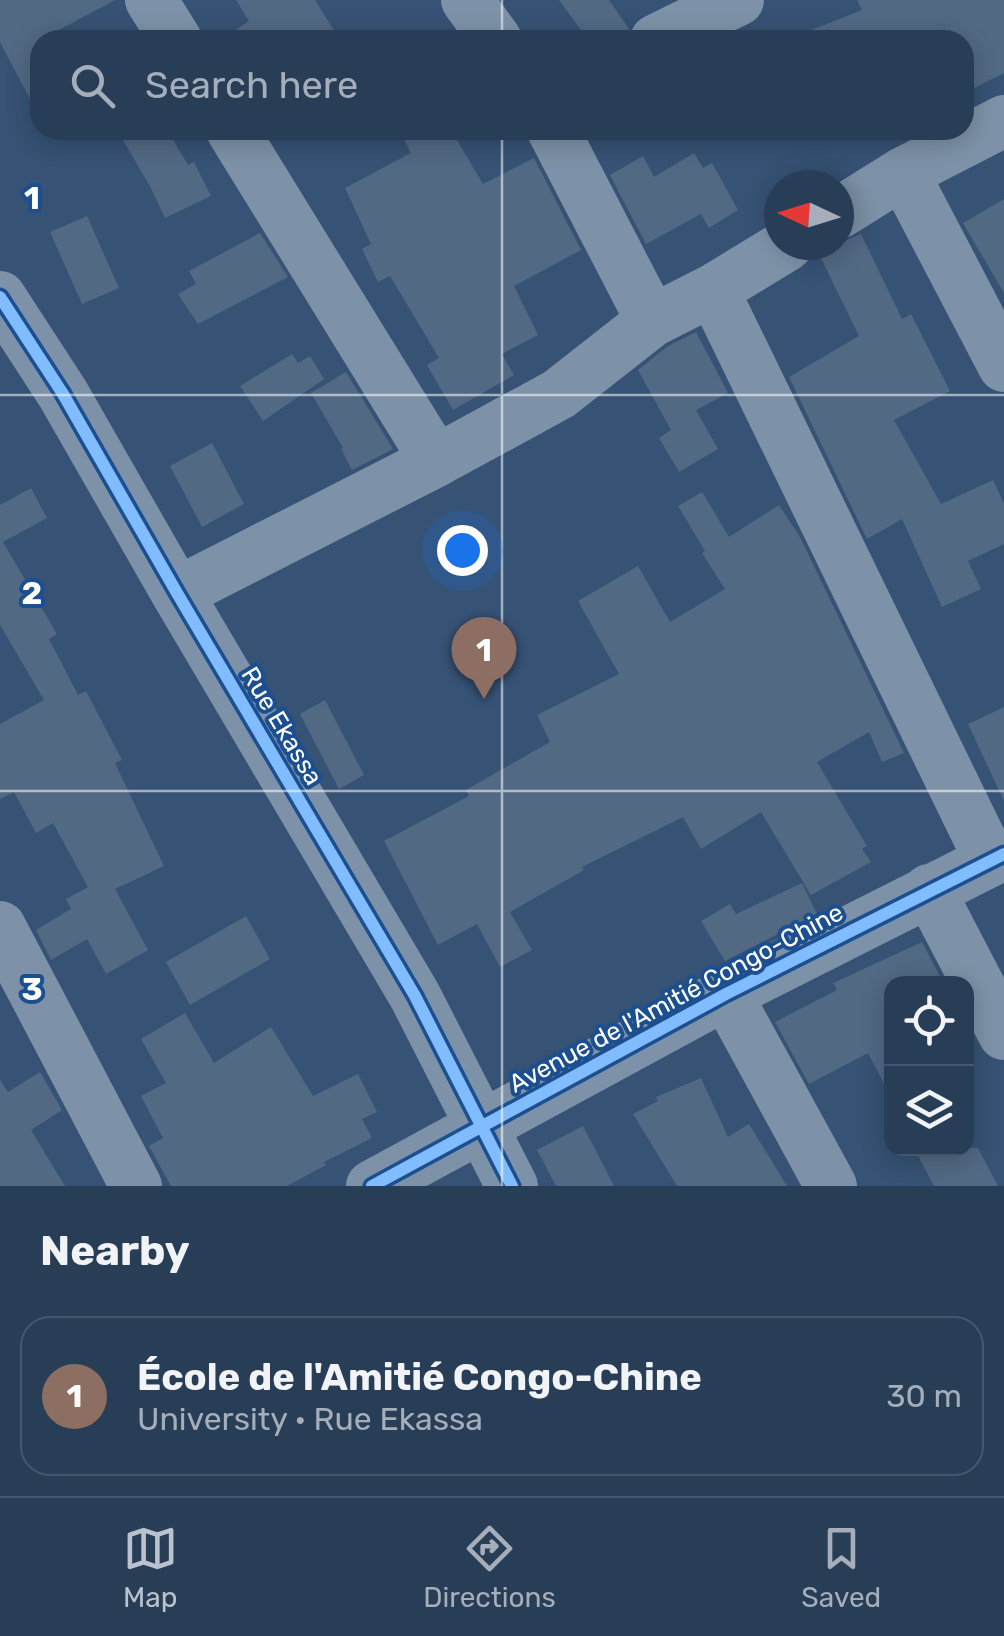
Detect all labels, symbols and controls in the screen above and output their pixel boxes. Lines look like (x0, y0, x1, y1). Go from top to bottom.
search box (30, 30, 974, 140)
icon: search (65, 58, 120, 113)
text: Search here (145, 62, 358, 108)
north arrow (764, 170, 854, 260)
text: 1 (24, 179, 40, 217)
your location (437, 525, 488, 576)
text: 2 (22, 574, 42, 612)
pin: 1 (452, 616, 516, 699)
street label: Rue Ekassa (235, 662, 329, 790)
street label: Avenue de l'Amitié Congo-Chine (504, 897, 848, 1099)
text: 3 (21, 970, 43, 1008)
map controls (884, 976, 974, 1156)
button: locate (884, 976, 974, 1066)
button: layers (884, 1066, 974, 1156)
text: Nearby (40, 1226, 190, 1276)
text: École de l'Amitié Congo-Chine (137, 1354, 702, 1400)
text: 1 (67, 1377, 82, 1415)
text: 30 m (886, 1377, 962, 1415)
text: University · Rue Ekassa (137, 1400, 483, 1438)
tab: Map (123, 1521, 178, 1614)
tab: Directions (423, 1521, 556, 1614)
tab: Saved (801, 1521, 881, 1614)

